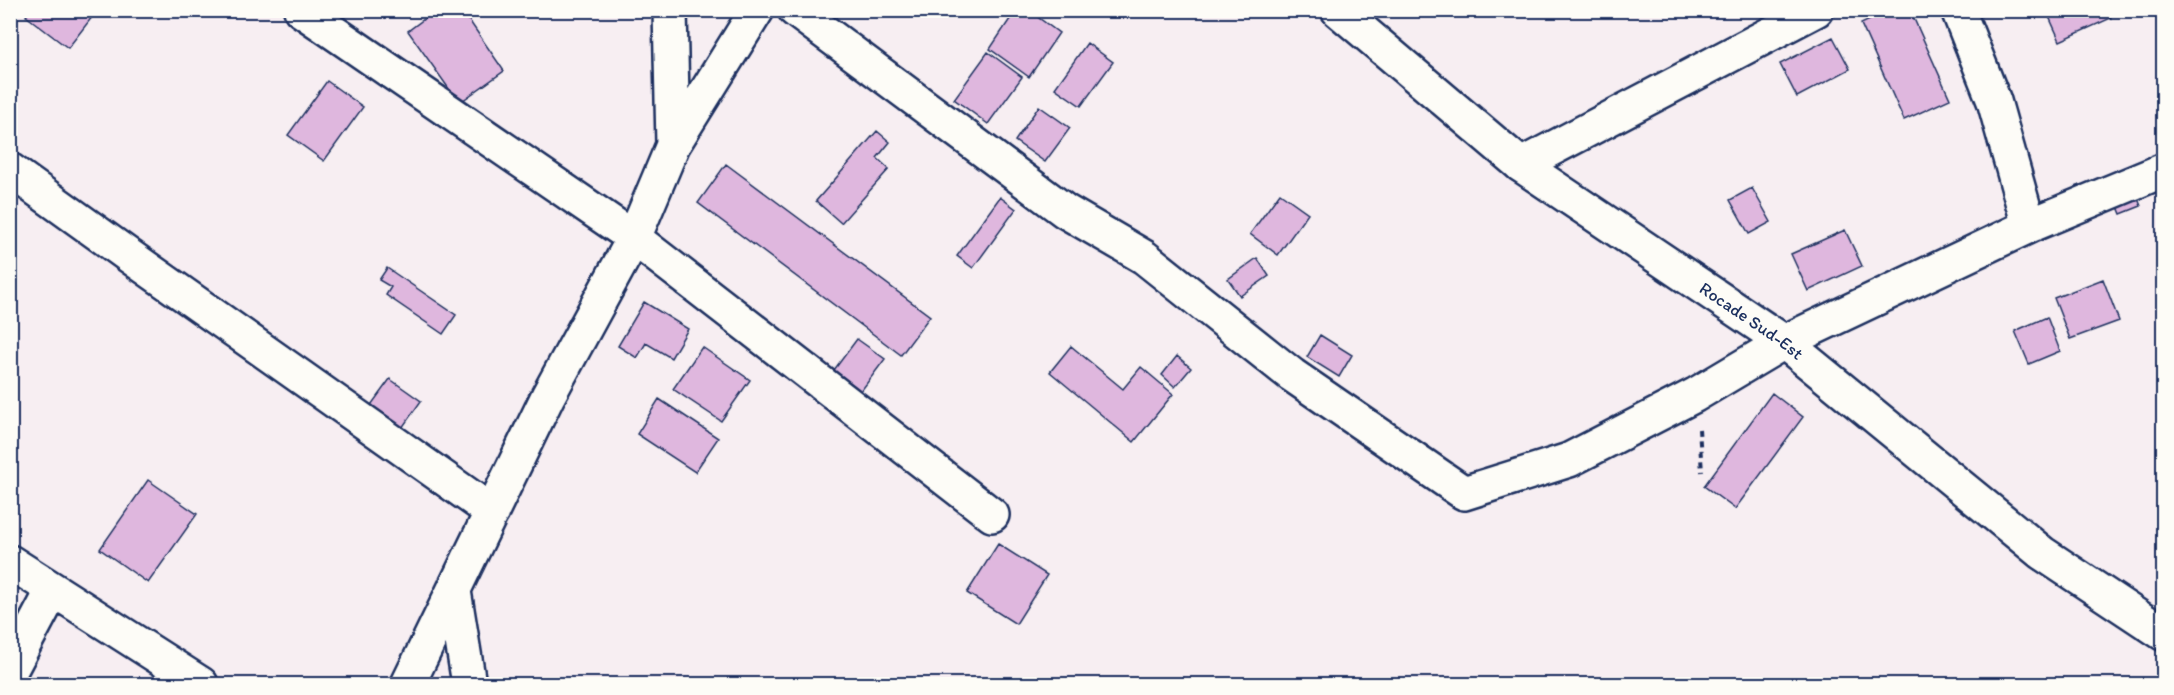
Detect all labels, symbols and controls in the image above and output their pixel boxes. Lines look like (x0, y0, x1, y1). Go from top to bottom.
street label: Rocade Sud-Est (1695, 277, 1808, 365)

